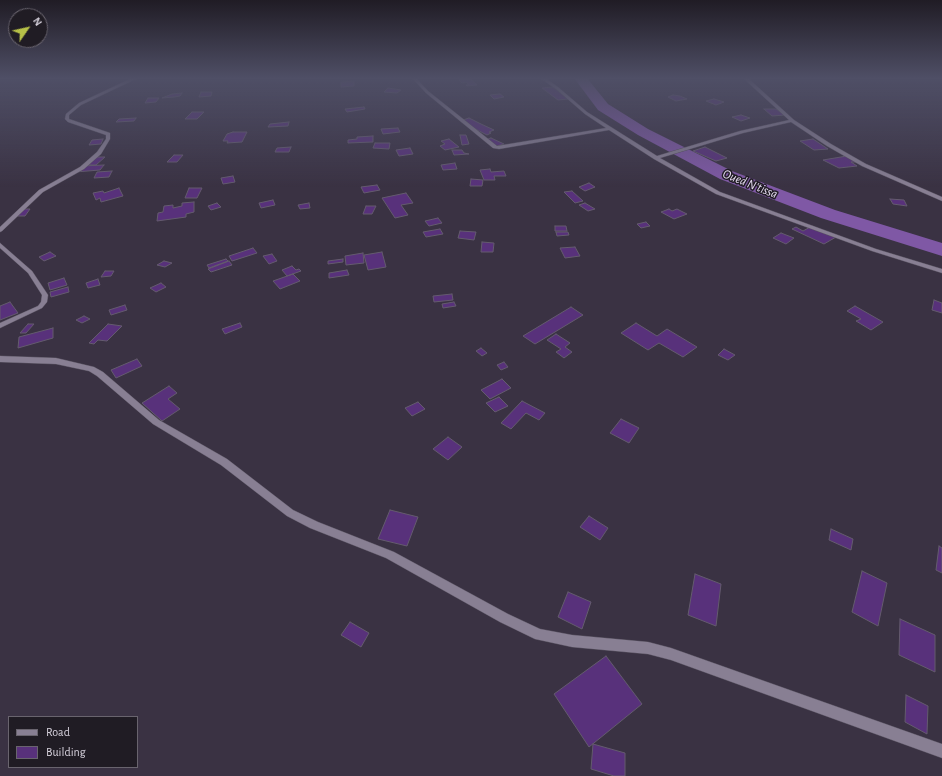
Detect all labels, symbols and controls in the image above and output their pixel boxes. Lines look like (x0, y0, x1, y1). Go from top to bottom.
north arrow (8, 8, 48, 48)
text: N (31, 15, 44, 28)
water label: Oued N'tissa (720, 166, 780, 202)
legend (8, 716, 138, 768)
text: Road (46, 726, 70, 738)
text: Building (46, 746, 86, 758)

